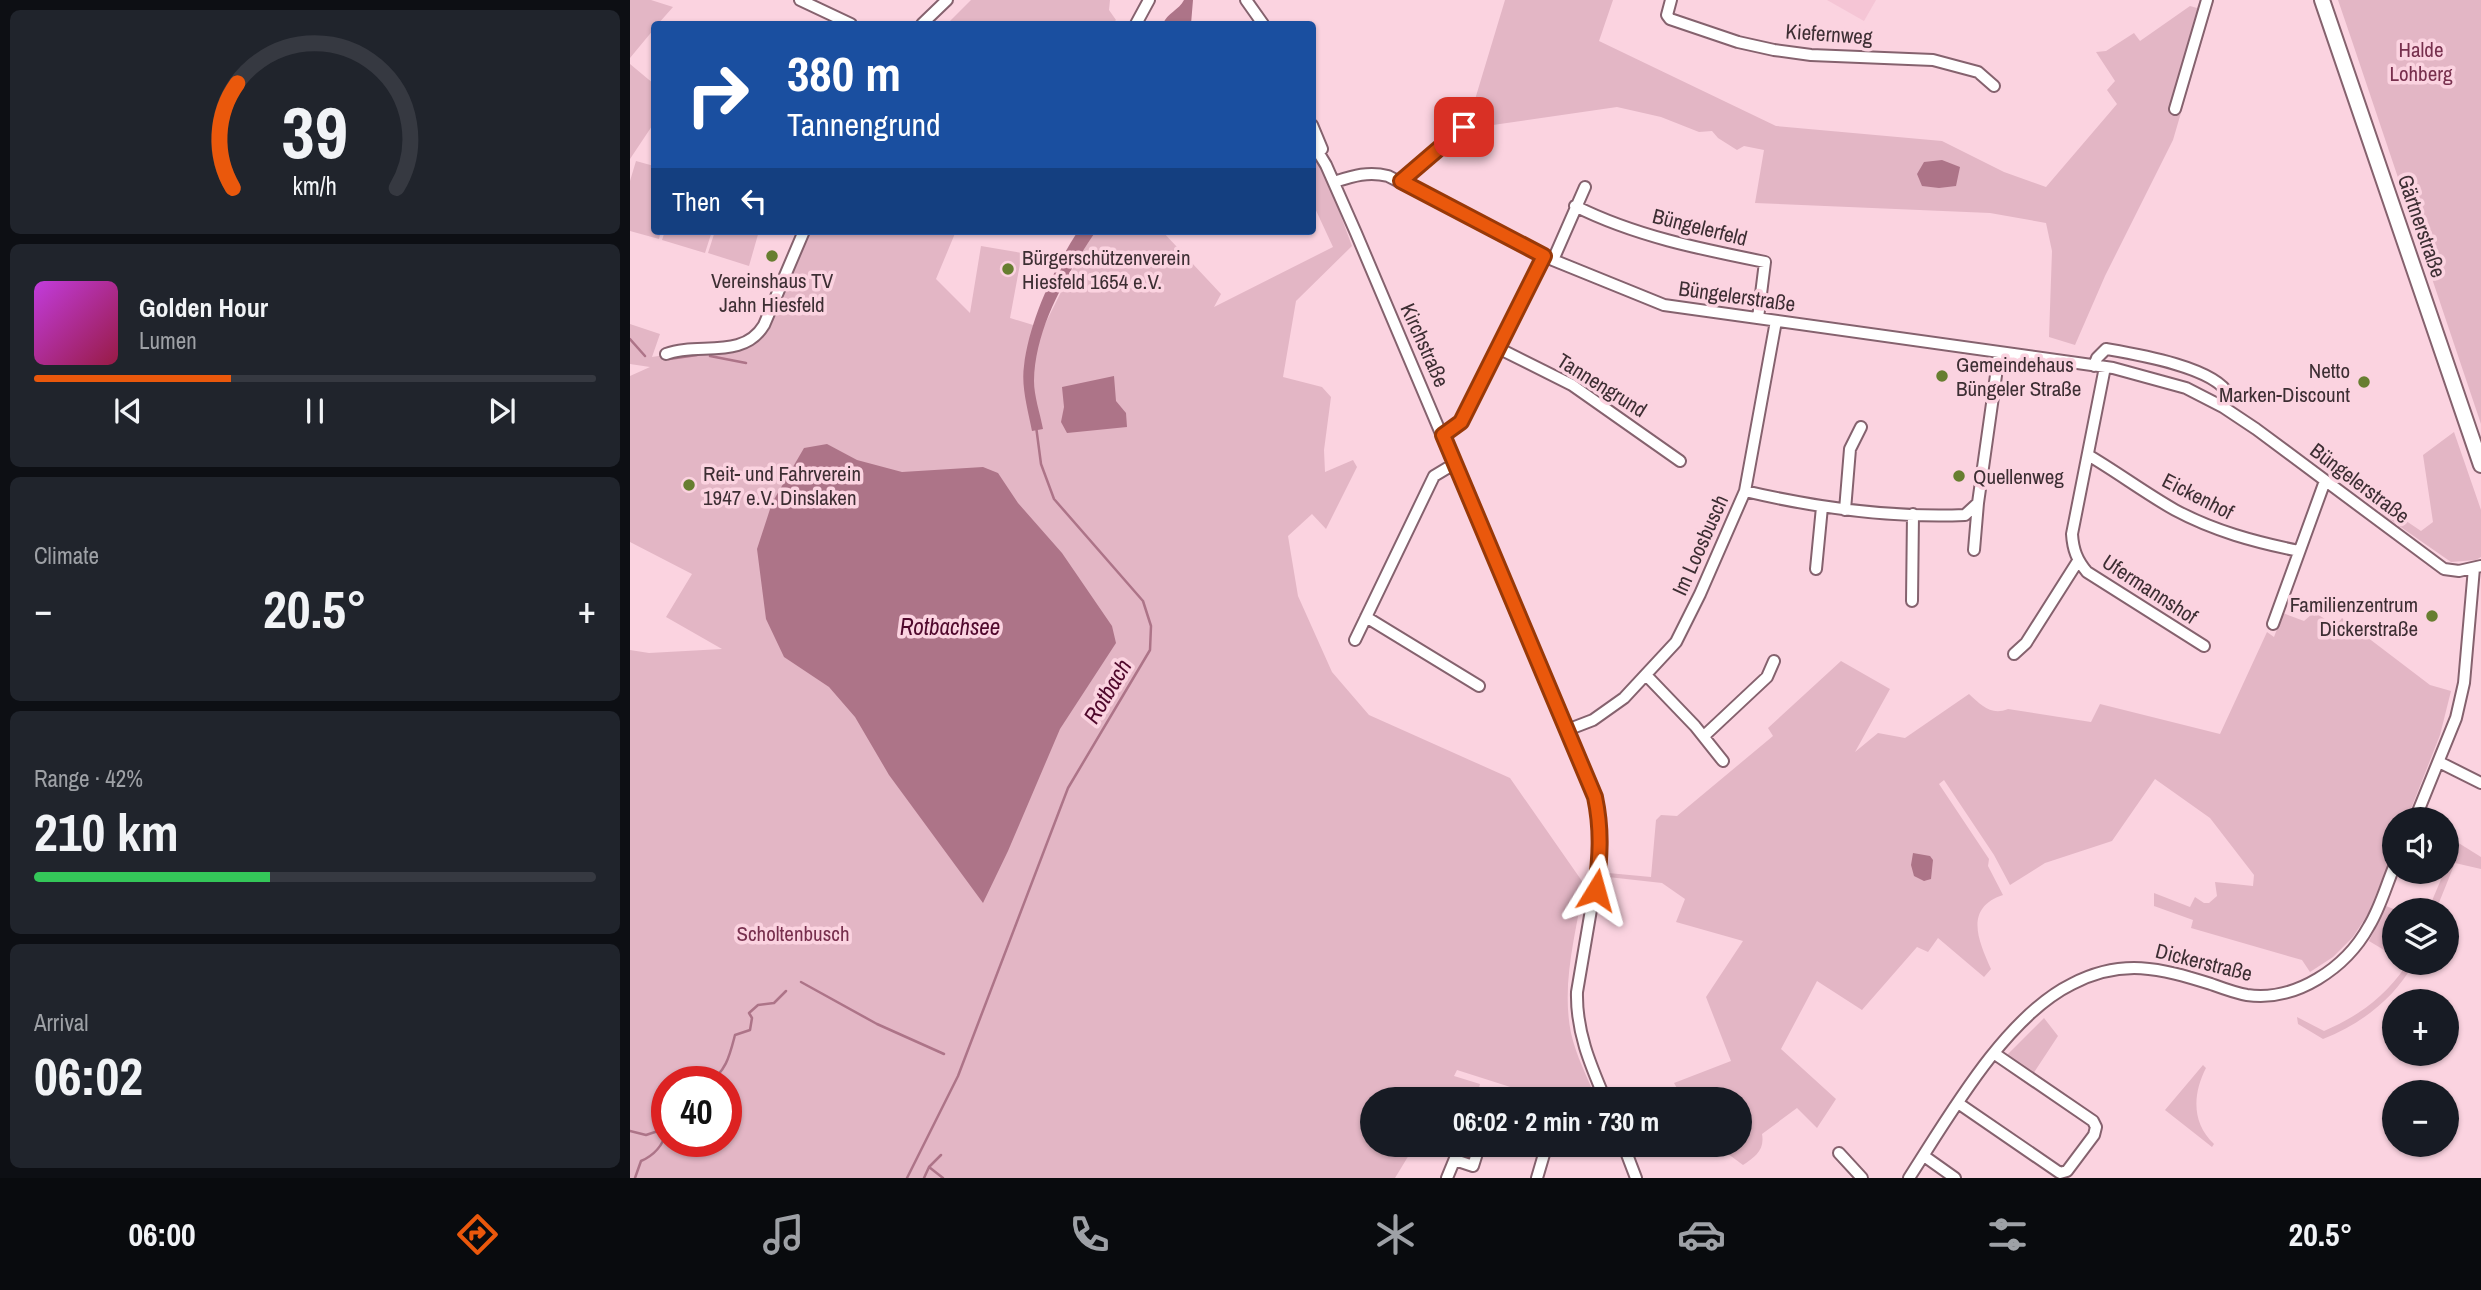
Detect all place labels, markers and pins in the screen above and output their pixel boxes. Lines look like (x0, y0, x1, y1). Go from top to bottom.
pin (1434, 97, 1494, 157)
place label: Bürgerschützenverein Hiesfeld 1654 e.V. (1022, 243, 1190, 296)
marker: Vereinshaus TV Jahn Hiesfeld (764, 248, 780, 264)
marker: Bürgerschützenverein Hiesfeld 1654 e.V. (1000, 261, 1016, 277)
place label: Vereinshaus TV Jahn Hiesfeld (711, 266, 834, 319)
place label: Gemeindehaus Büngeler Straße (1956, 350, 2081, 403)
place label: Netto Marken-Discount (2219, 356, 2350, 409)
marker: Gemeindehaus Büngeler Straße (1934, 368, 1950, 384)
marker: Netto Marken-Discount (2356, 374, 2372, 390)
place label: Reit- und Fahrverein 1947 e.V. Dinslaken (703, 459, 861, 512)
place label: Quellenweg (1973, 462, 2064, 491)
marker: Quellenweg (1951, 468, 1967, 484)
marker: Reit- und Fahrverein 1947 e.V. Dinslaken (681, 477, 697, 493)
place label: Familienzentrum Dickerstraße (2290, 590, 2418, 643)
marker: Familienzentrum Dickerstraße (2424, 608, 2440, 624)

